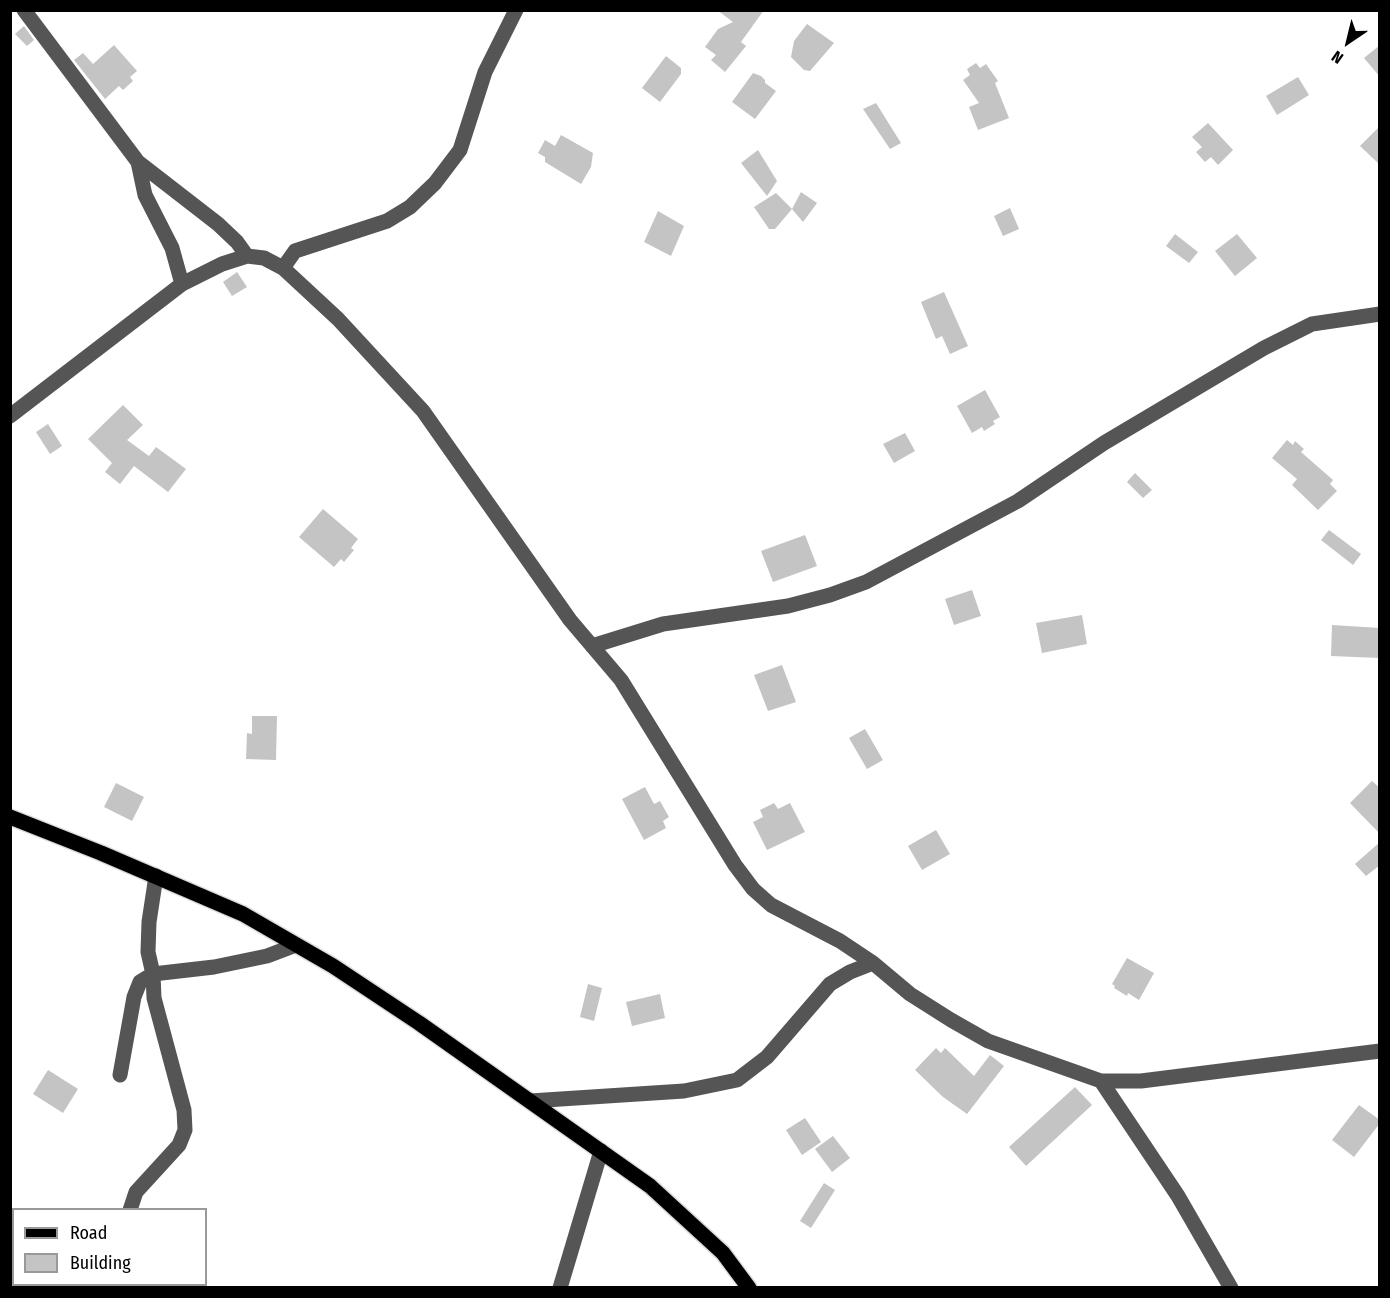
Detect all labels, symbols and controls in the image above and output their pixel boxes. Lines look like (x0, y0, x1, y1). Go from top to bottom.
north arrow (1318, 12, 1378, 72)
text: N (1328, 47, 1347, 68)
legend (12, 1208, 207, 1286)
text: Road (70, 1222, 107, 1244)
text: Building (70, 1252, 131, 1274)

